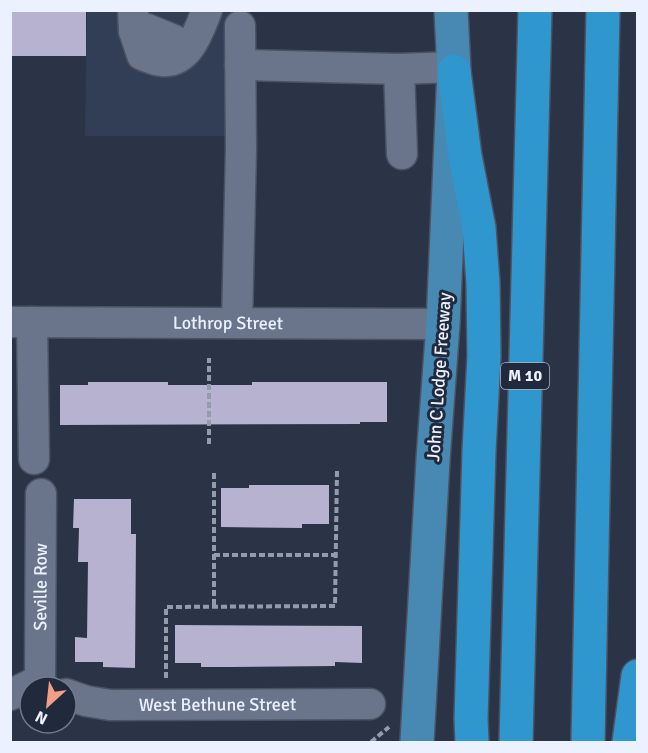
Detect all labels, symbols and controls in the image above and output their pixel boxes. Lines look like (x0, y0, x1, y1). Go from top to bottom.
street label: John C Lodge Freeway (422, 291, 456, 462)
street label: Lothrop Street (173, 312, 283, 334)
road number: M 10 (501, 363, 549, 389)
street label: Seville Row (29, 543, 52, 631)
north arrow (18, 675, 78, 735)
street label: West Bethune Street (139, 693, 296, 716)
text: N (32, 706, 51, 729)

